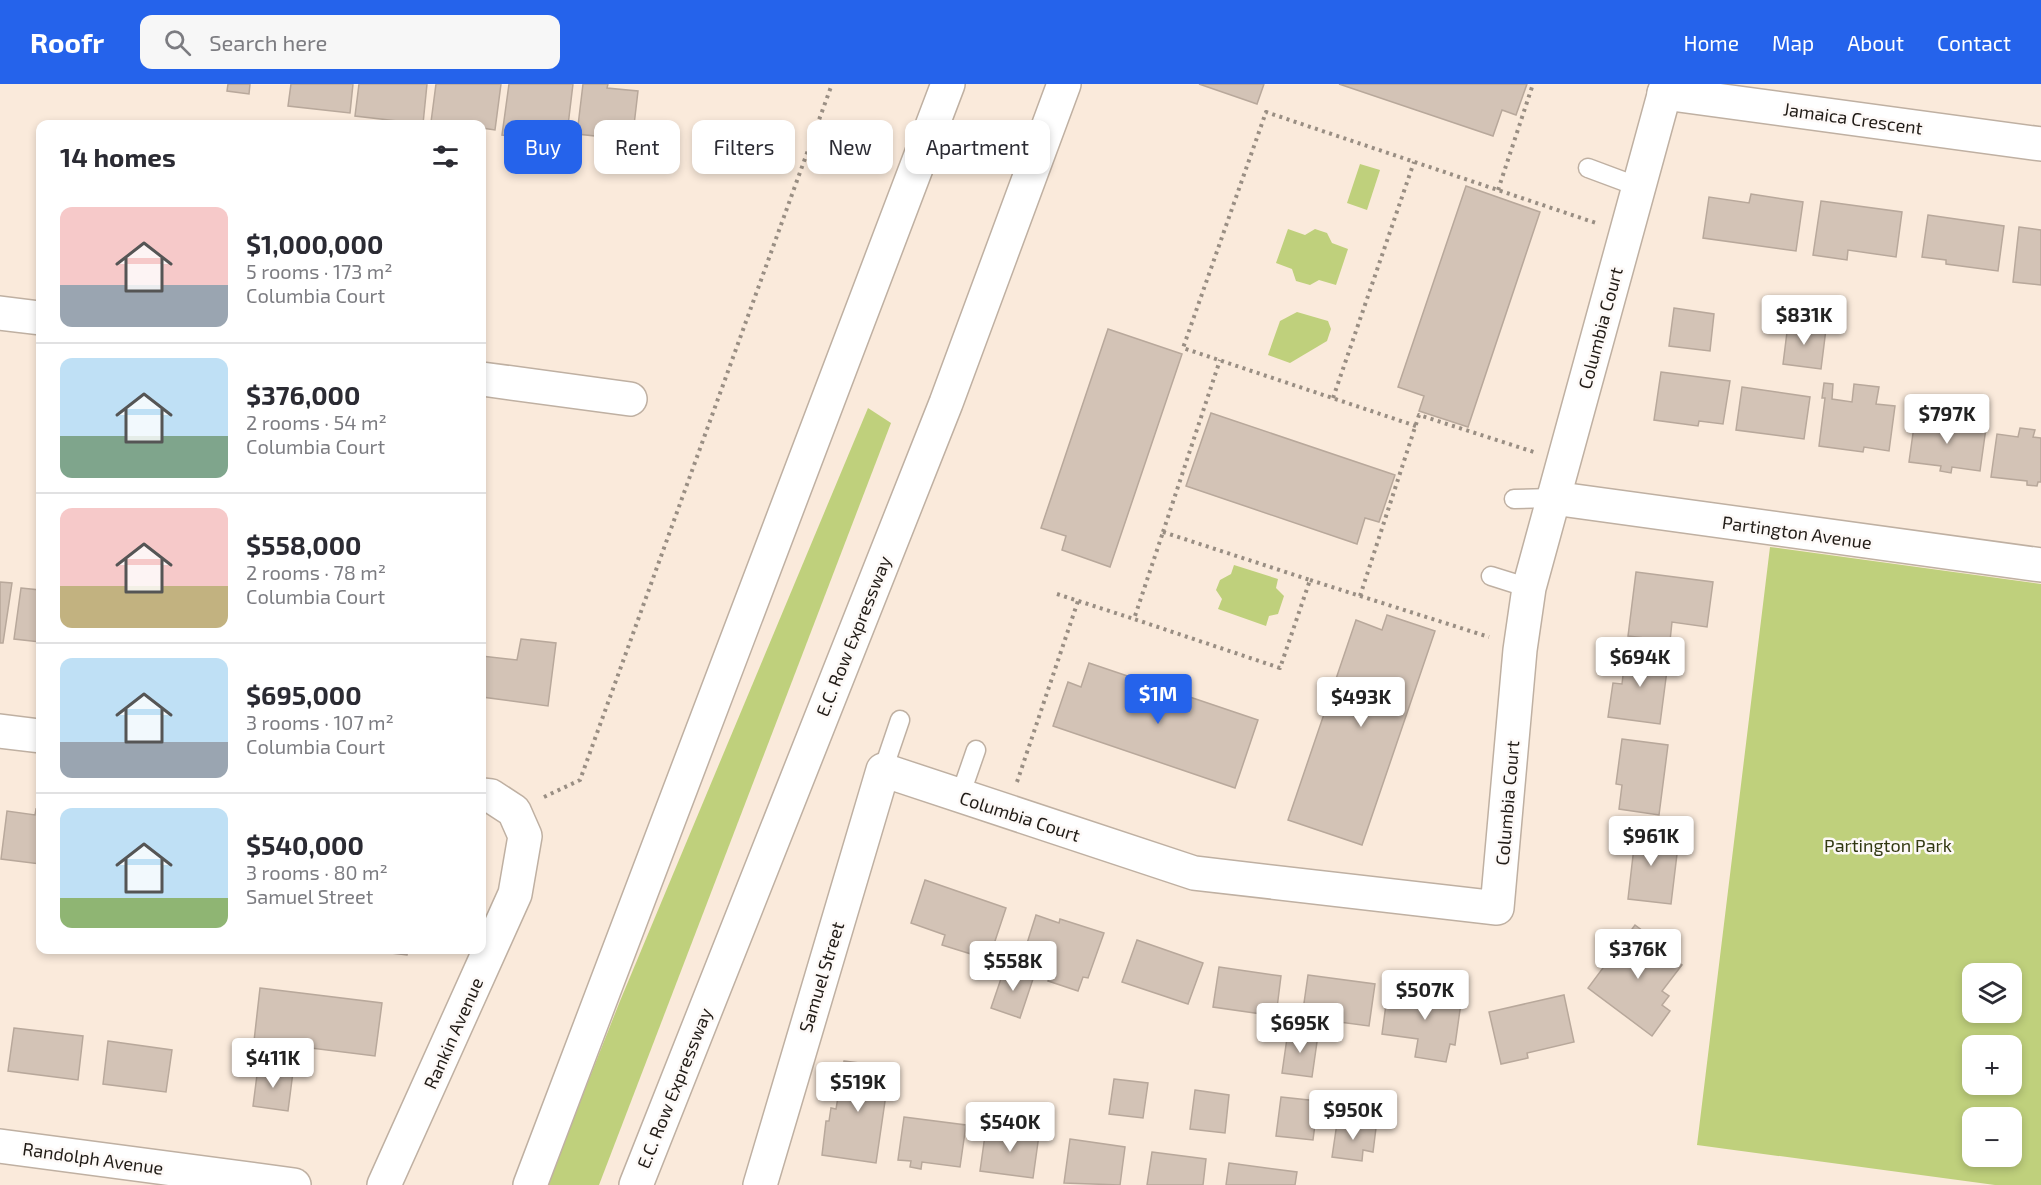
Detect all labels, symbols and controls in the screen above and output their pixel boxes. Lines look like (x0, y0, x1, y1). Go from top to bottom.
search box (140, 15, 560, 69)
text: Roofr (30, 25, 104, 59)
icon: search (161, 26, 194, 59)
text: Search here (209, 29, 327, 55)
text: Home (1683, 30, 1739, 55)
text: Map (1772, 30, 1814, 55)
text: About (1847, 30, 1904, 55)
text: Contact (1937, 30, 2011, 55)
street label: Jamaica Crescent (1782, 97, 1924, 139)
chip: Buy (504, 120, 582, 174)
chip: Rent (594, 120, 680, 174)
chip: Filters (692, 120, 795, 174)
chip: New (807, 120, 893, 174)
chip: Apartment (905, 120, 1050, 174)
icon: filters (429, 140, 462, 173)
text: 14 homes (60, 141, 176, 172)
text: $1,000,000 (246, 228, 383, 259)
icon: home (108, 231, 180, 303)
text: 5 rooms · 173 m² (246, 259, 393, 283)
street label: Columbia Court (1573, 265, 1627, 391)
text: Columbia Court (246, 283, 385, 307)
pin: $831K (1762, 295, 1846, 346)
text: $831K (1776, 302, 1832, 326)
text: $376,000 (246, 379, 360, 410)
icon: home (108, 382, 180, 454)
pin: $797K (1905, 394, 1989, 445)
text: $797K (1918, 401, 1976, 425)
text: 2 rooms · 54 m² (246, 410, 387, 434)
text: Columbia Court (246, 434, 385, 458)
street label: Partington Avenue (1721, 511, 1873, 553)
text: $558,000 (246, 529, 362, 560)
icon: home (108, 532, 180, 604)
street label: E.C. Row Expressway (811, 552, 895, 720)
text: 2 rooms · 78 m² (246, 560, 386, 584)
text: Columbia Court (246, 584, 385, 608)
pin: $694K (1598, 637, 1682, 688)
text: $694K (1610, 644, 1670, 668)
pin: $1M (1129, 674, 1187, 725)
pin: $493K (1319, 677, 1403, 728)
text: $695,000 (246, 679, 362, 710)
text: $1M (1139, 681, 1177, 705)
icon: home (108, 682, 180, 754)
text: $493K (1331, 684, 1391, 708)
text: 3 rooms · 107 m² (246, 710, 394, 734)
text: Columbia Court (246, 734, 385, 758)
street label: Columbia Court (1491, 739, 1523, 866)
street label: Columbia Court (957, 786, 1083, 846)
pin: $961K (1609, 816, 1693, 867)
text: $961K (1623, 823, 1679, 847)
text: $540,000 (246, 829, 364, 860)
icon: home (108, 832, 180, 904)
park label: Partington Park (1824, 834, 1952, 856)
text: 3 rooms · 80 m² (246, 860, 388, 884)
text: Samuel Street (246, 884, 373, 908)
street label: Samuel Street (794, 919, 848, 1035)
pin: $376K (1596, 929, 1680, 980)
text: $376K (1609, 936, 1667, 960)
pin: $558K (971, 941, 1055, 992)
text: $558K (984, 948, 1042, 972)
map controls (1962, 963, 2022, 1167)
button: layers (1962, 963, 2022, 1023)
pin: $507K (1383, 970, 1467, 1021)
street label: Rankin Avenue (419, 974, 487, 1092)
text: $507K (1396, 977, 1454, 1001)
pin: $695K (1258, 1003, 1342, 1054)
street label: E.C. Row Expressway (632, 1004, 716, 1172)
text: $695K (1271, 1010, 1329, 1034)
button: + (1962, 1035, 2022, 1095)
pin: $411K (231, 1038, 315, 1089)
text: $411K (246, 1045, 300, 1069)
pin: $519K (816, 1062, 900, 1113)
text: $519K (830, 1069, 886, 1093)
pin: $950K (1311, 1090, 1395, 1141)
text: $950K (1323, 1097, 1383, 1121)
pin: $540K (968, 1102, 1052, 1153)
button: − (1962, 1107, 2022, 1167)
text: $540K (980, 1109, 1040, 1133)
street label: Randolph Avenue (21, 1137, 165, 1179)

